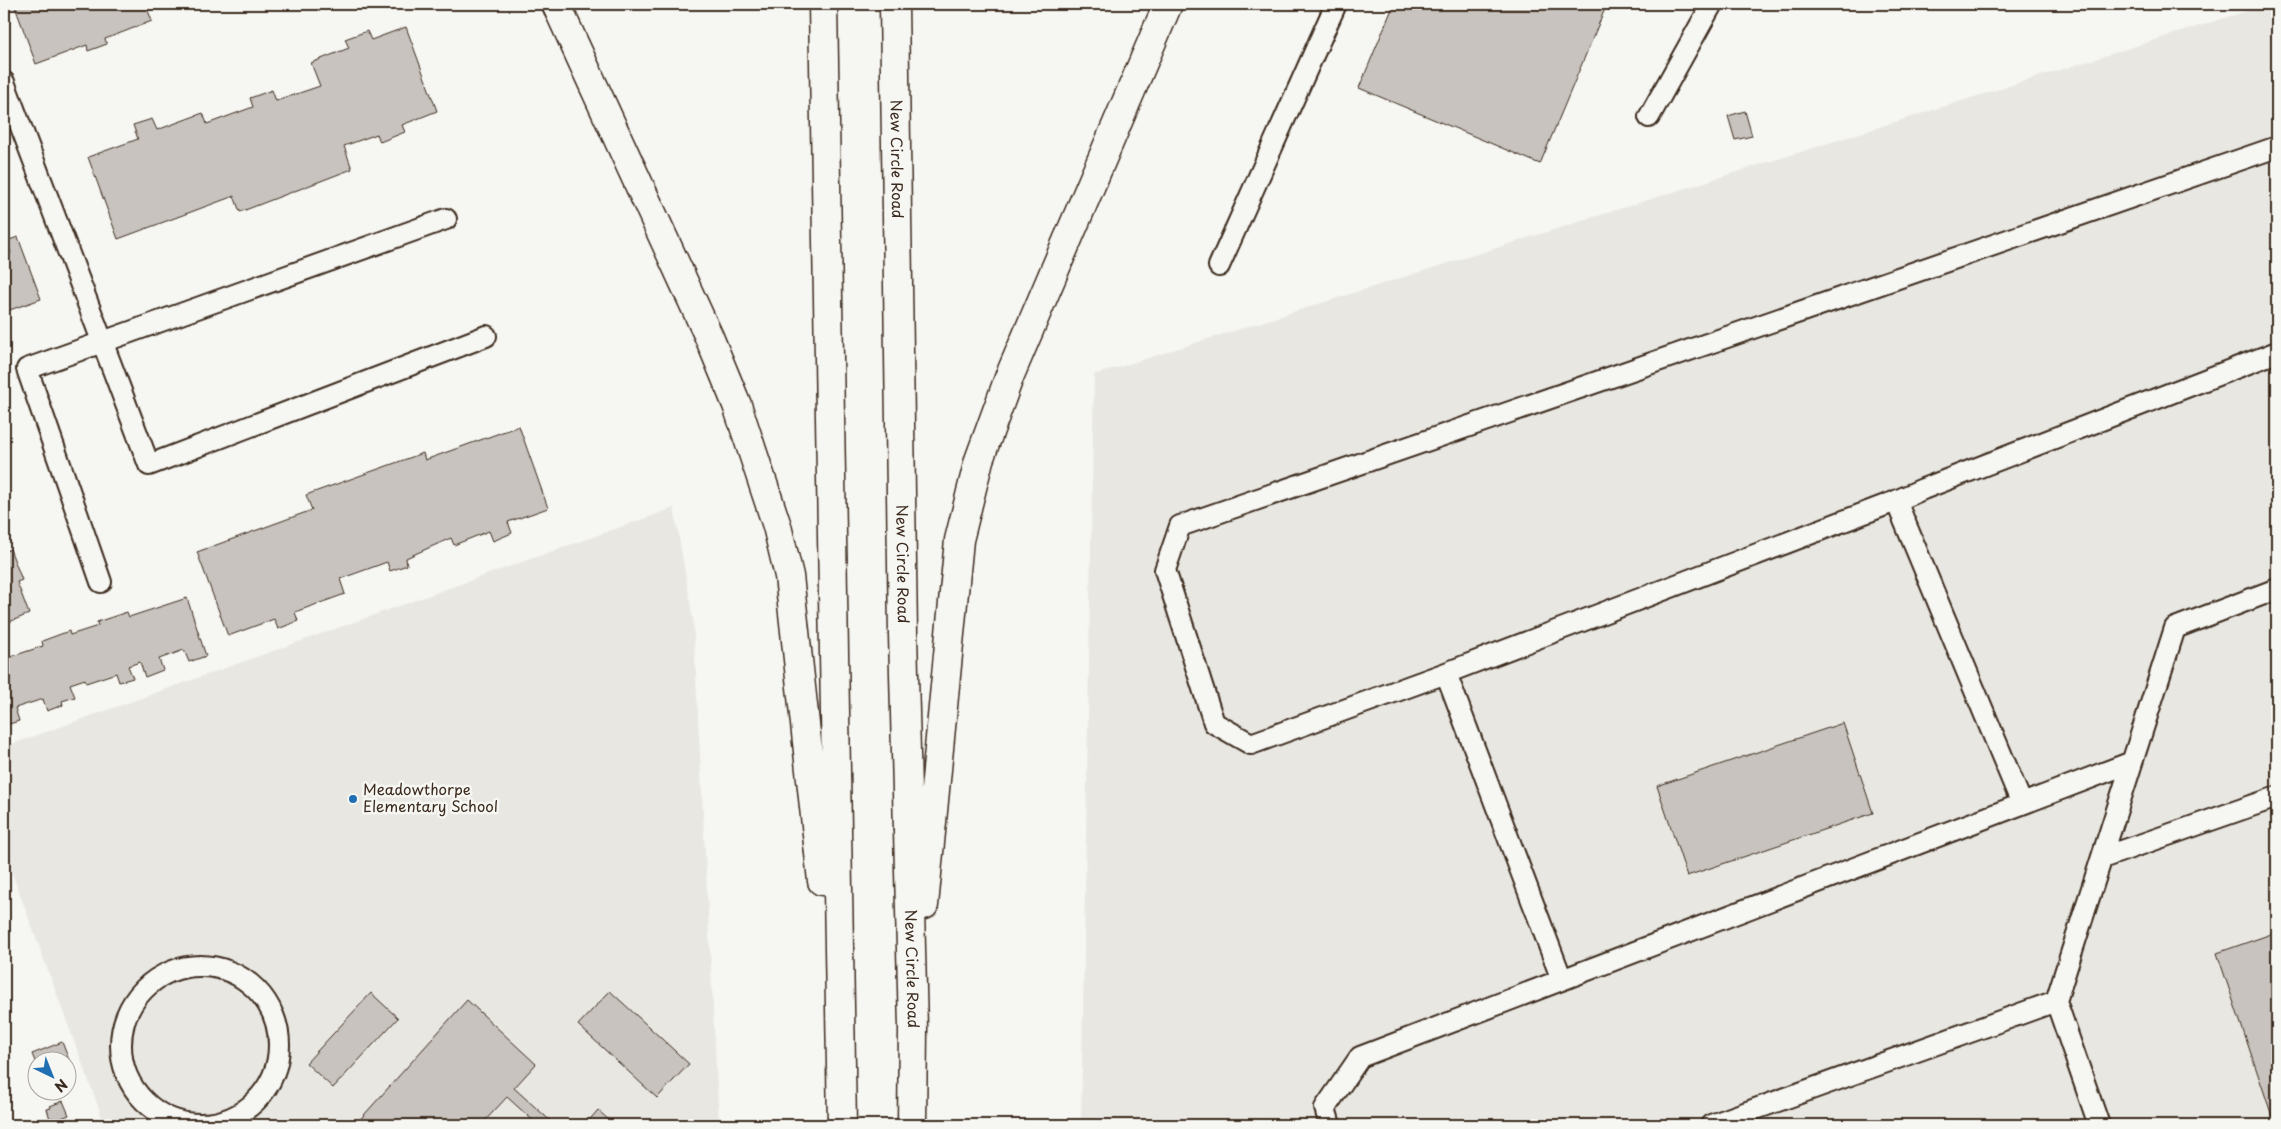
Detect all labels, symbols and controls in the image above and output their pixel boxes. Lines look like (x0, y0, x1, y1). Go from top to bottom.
street label: New Circle Road (885, 99, 910, 219)
street label: New Circle Road (891, 504, 916, 624)
place label: Meadowthorpe Elementary School (363, 777, 498, 817)
marker: Meadowthorpe Elementary School (347, 793, 359, 805)
street label: New Circle Road (900, 909, 926, 1029)
north arrow (28, 1052, 78, 1102)
text: N (50, 1074, 72, 1097)

